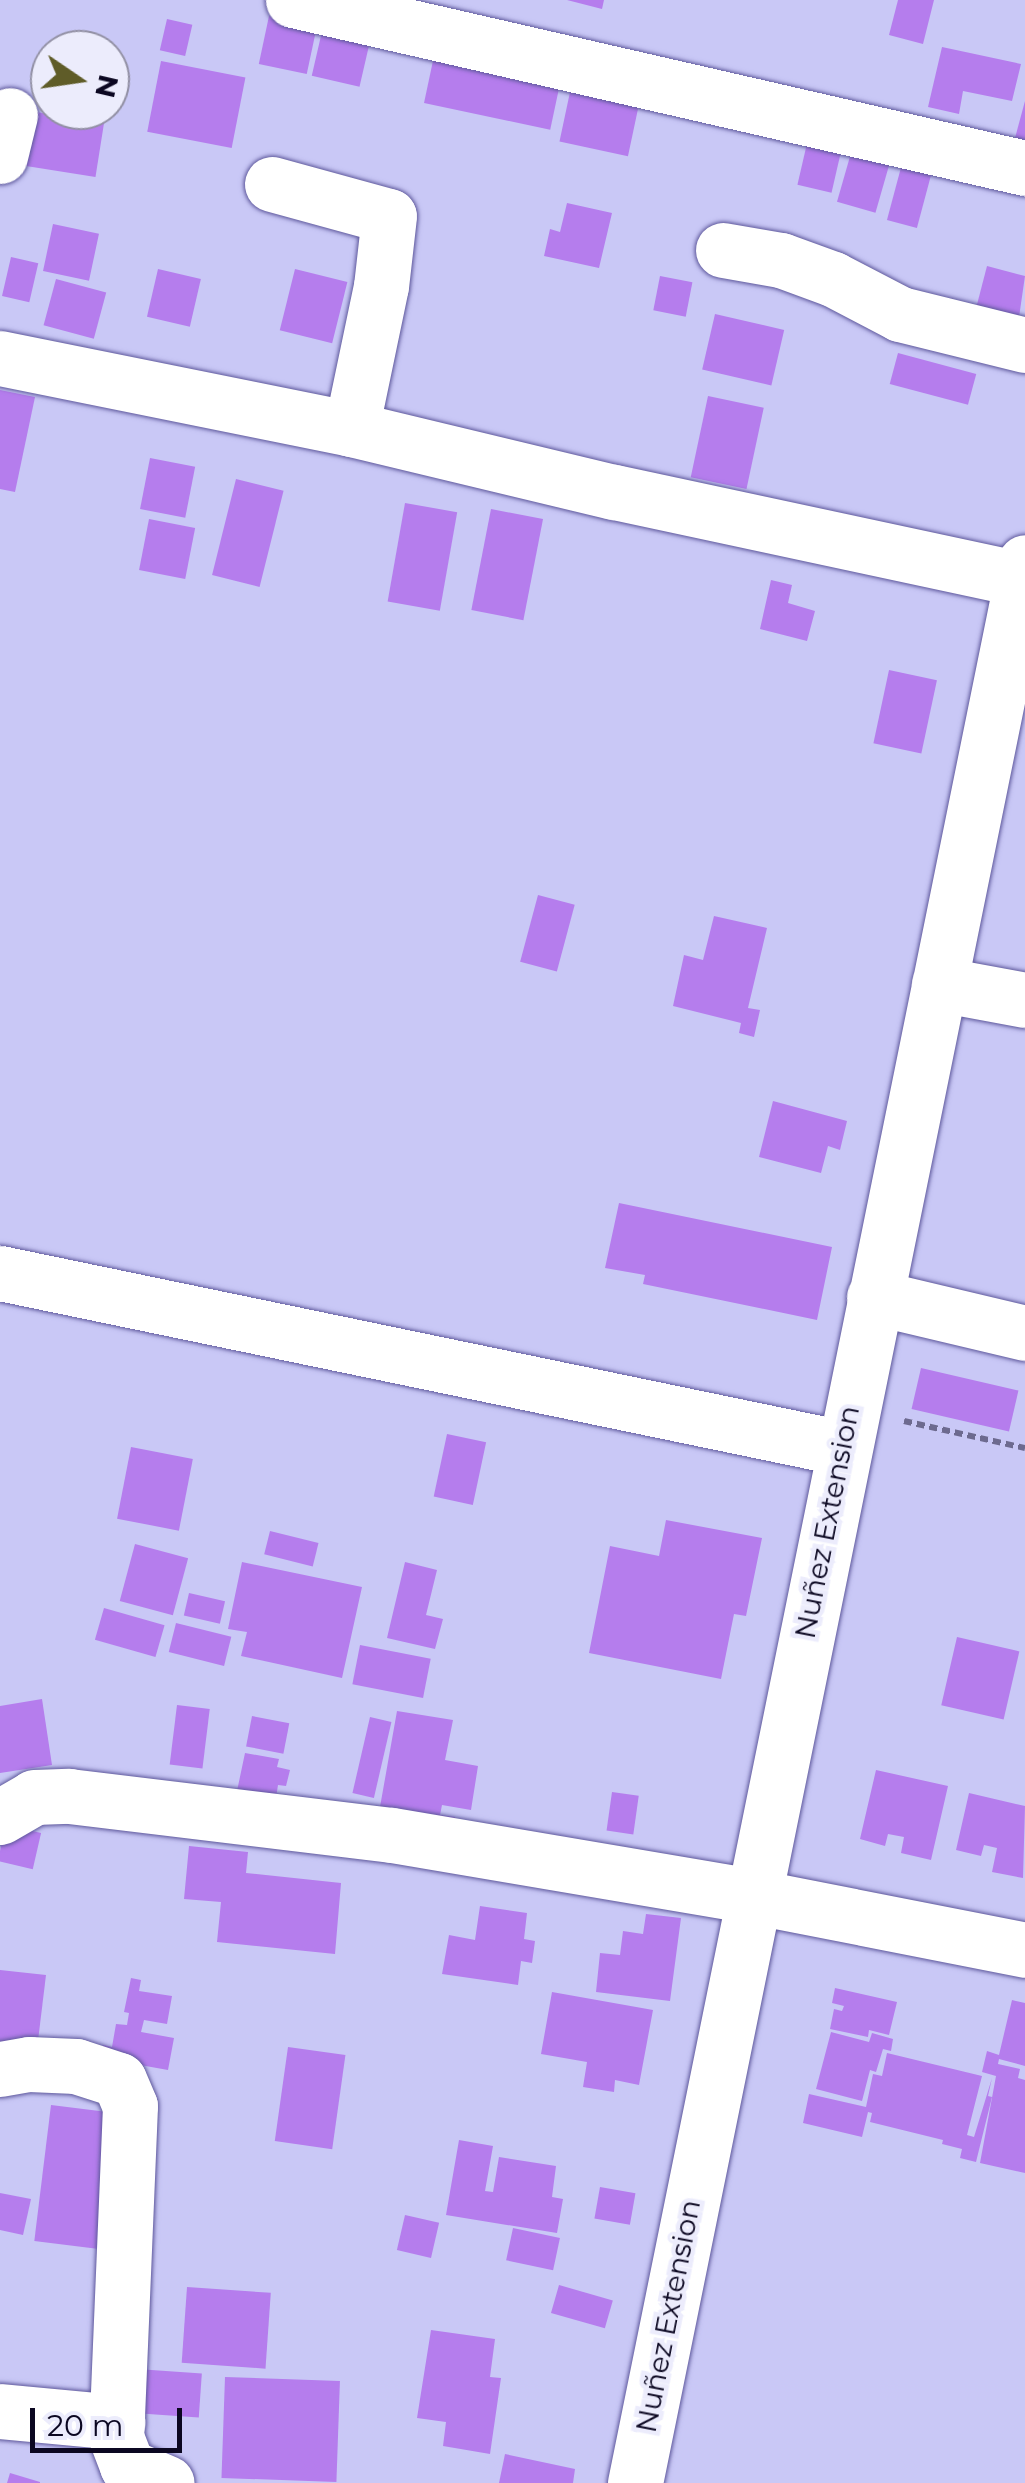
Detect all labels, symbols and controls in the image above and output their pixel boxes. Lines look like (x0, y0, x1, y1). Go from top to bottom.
north arrow (30, 30, 130, 130)
text: N (88, 71, 126, 101)
street label: Nuñez Extension (788, 1403, 866, 1641)
street label: Nuñez Extension (629, 2197, 707, 2435)
scale bar (35, 2388, 188, 2450)
text: 20 m (47, 2407, 124, 2444)

